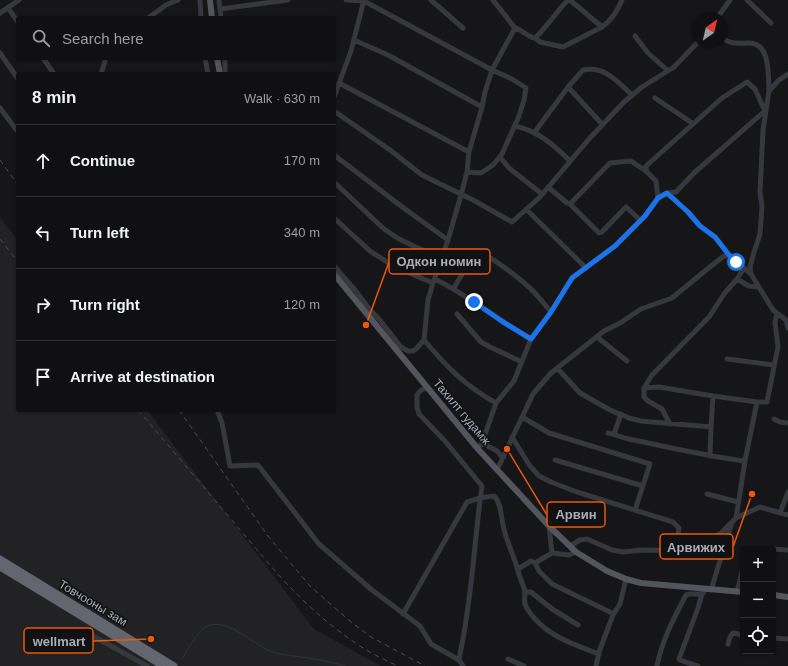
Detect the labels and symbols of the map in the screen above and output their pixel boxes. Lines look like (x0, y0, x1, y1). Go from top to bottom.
north arrow (692, 12, 728, 48)
callout: Одкон номин (389, 249, 490, 274)
route start (727, 253, 745, 271)
text: Одкон номин (397, 254, 481, 269)
route end (465, 293, 483, 311)
street label: Тахилт гудамж (430, 376, 494, 448)
callout: Арвин (547, 502, 605, 527)
text: Арвин (555, 507, 597, 522)
callout: Арвижих (660, 534, 733, 559)
text: Арвижих (667, 540, 726, 555)
street label: Товчооны зам (56, 577, 130, 629)
callout: wellmart (24, 628, 93, 653)
text: wellmart (32, 634, 86, 649)

